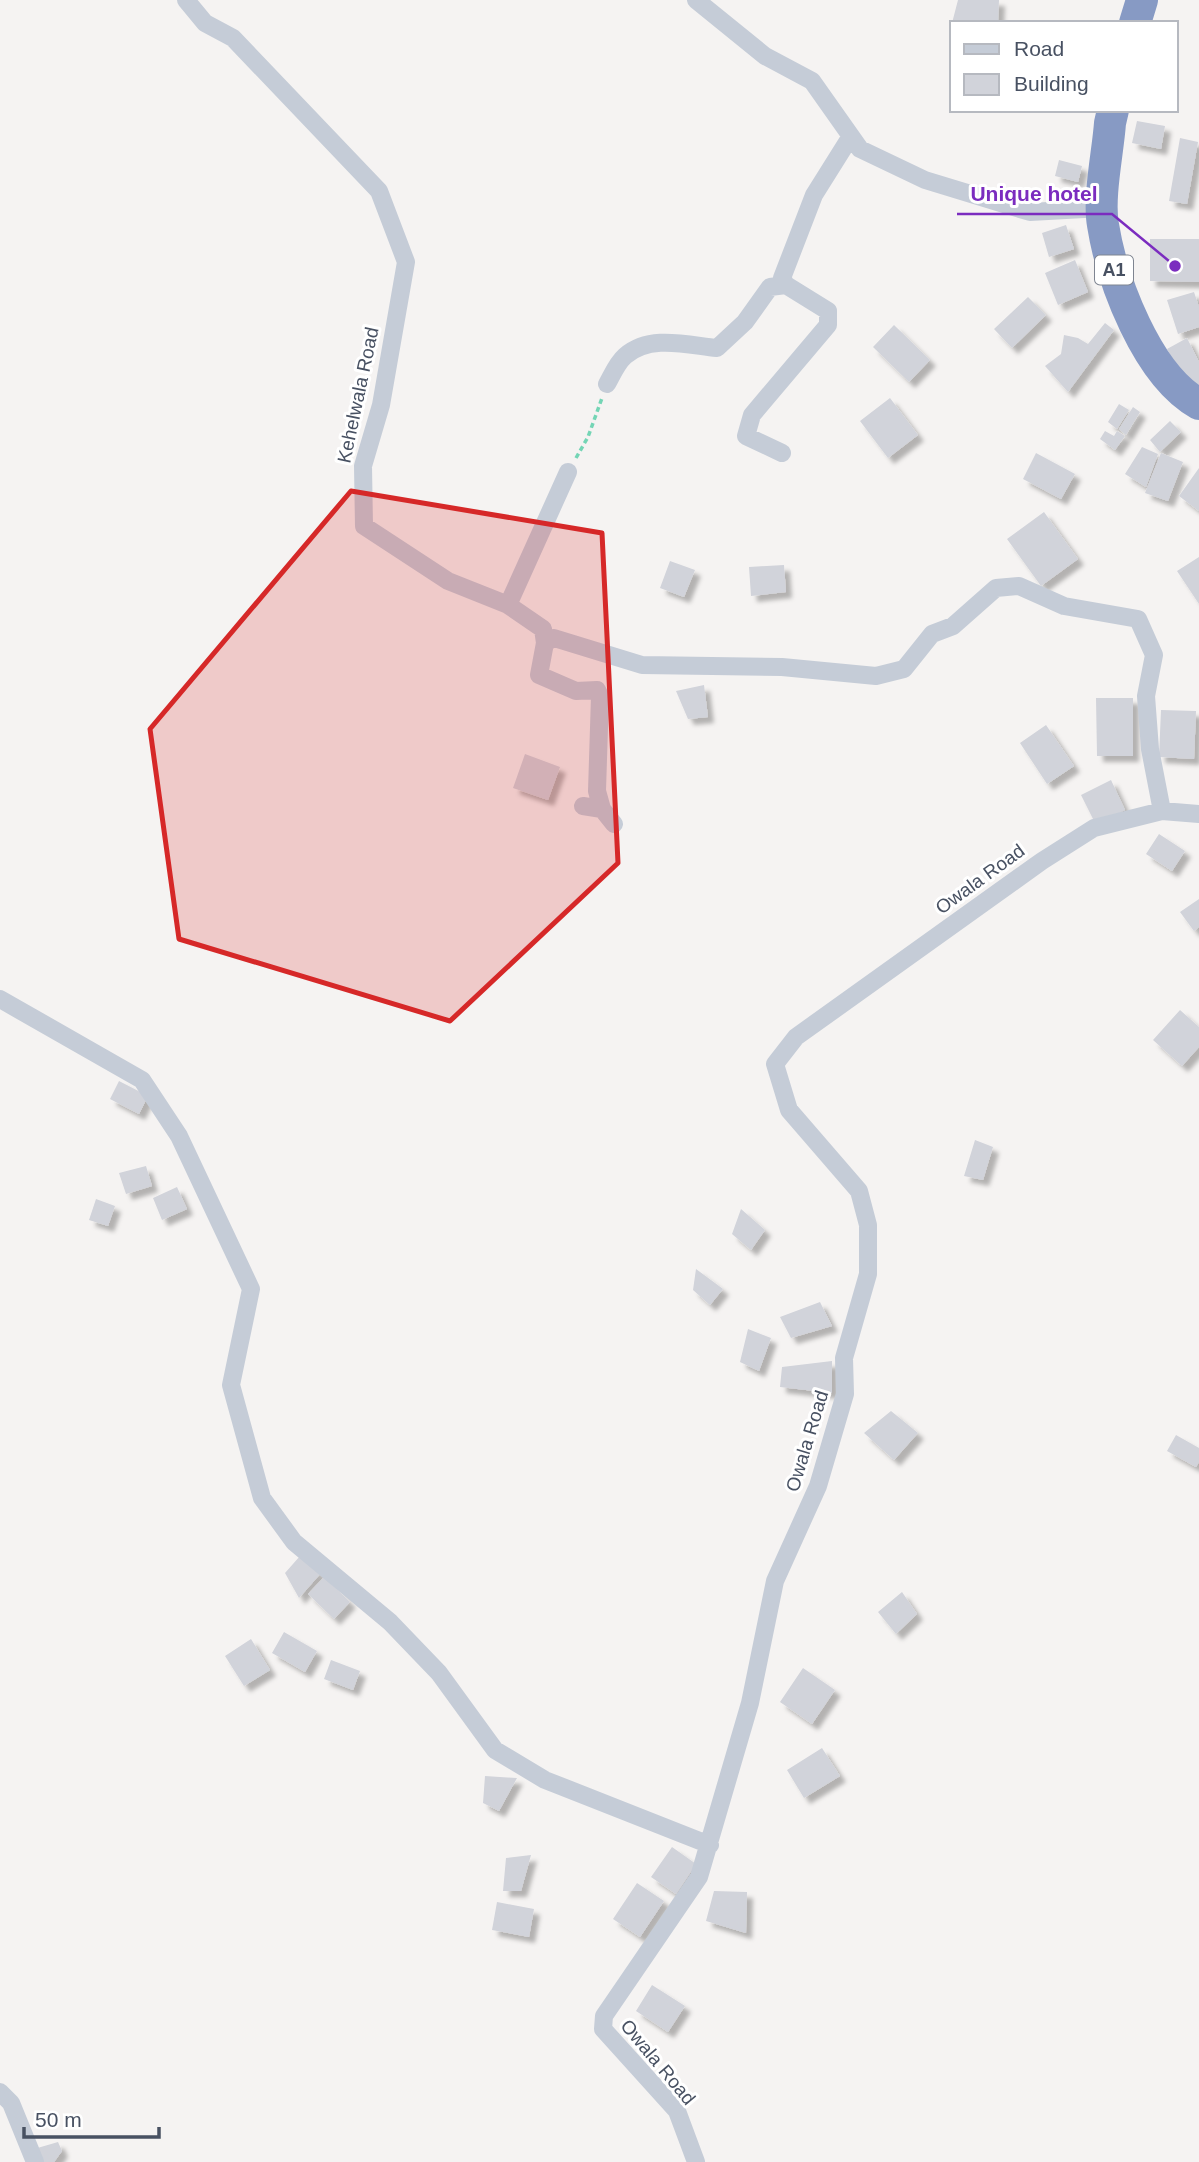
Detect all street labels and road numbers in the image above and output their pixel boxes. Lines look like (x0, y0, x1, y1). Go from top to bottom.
road number: A1 (1095, 256, 1133, 284)
street label: Kehelwala Road (333, 325, 383, 465)
street label: Owala Road (932, 840, 1028, 918)
street label: Owala Road (782, 1388, 832, 1494)
street label: Owala Road (616, 2015, 700, 2109)

